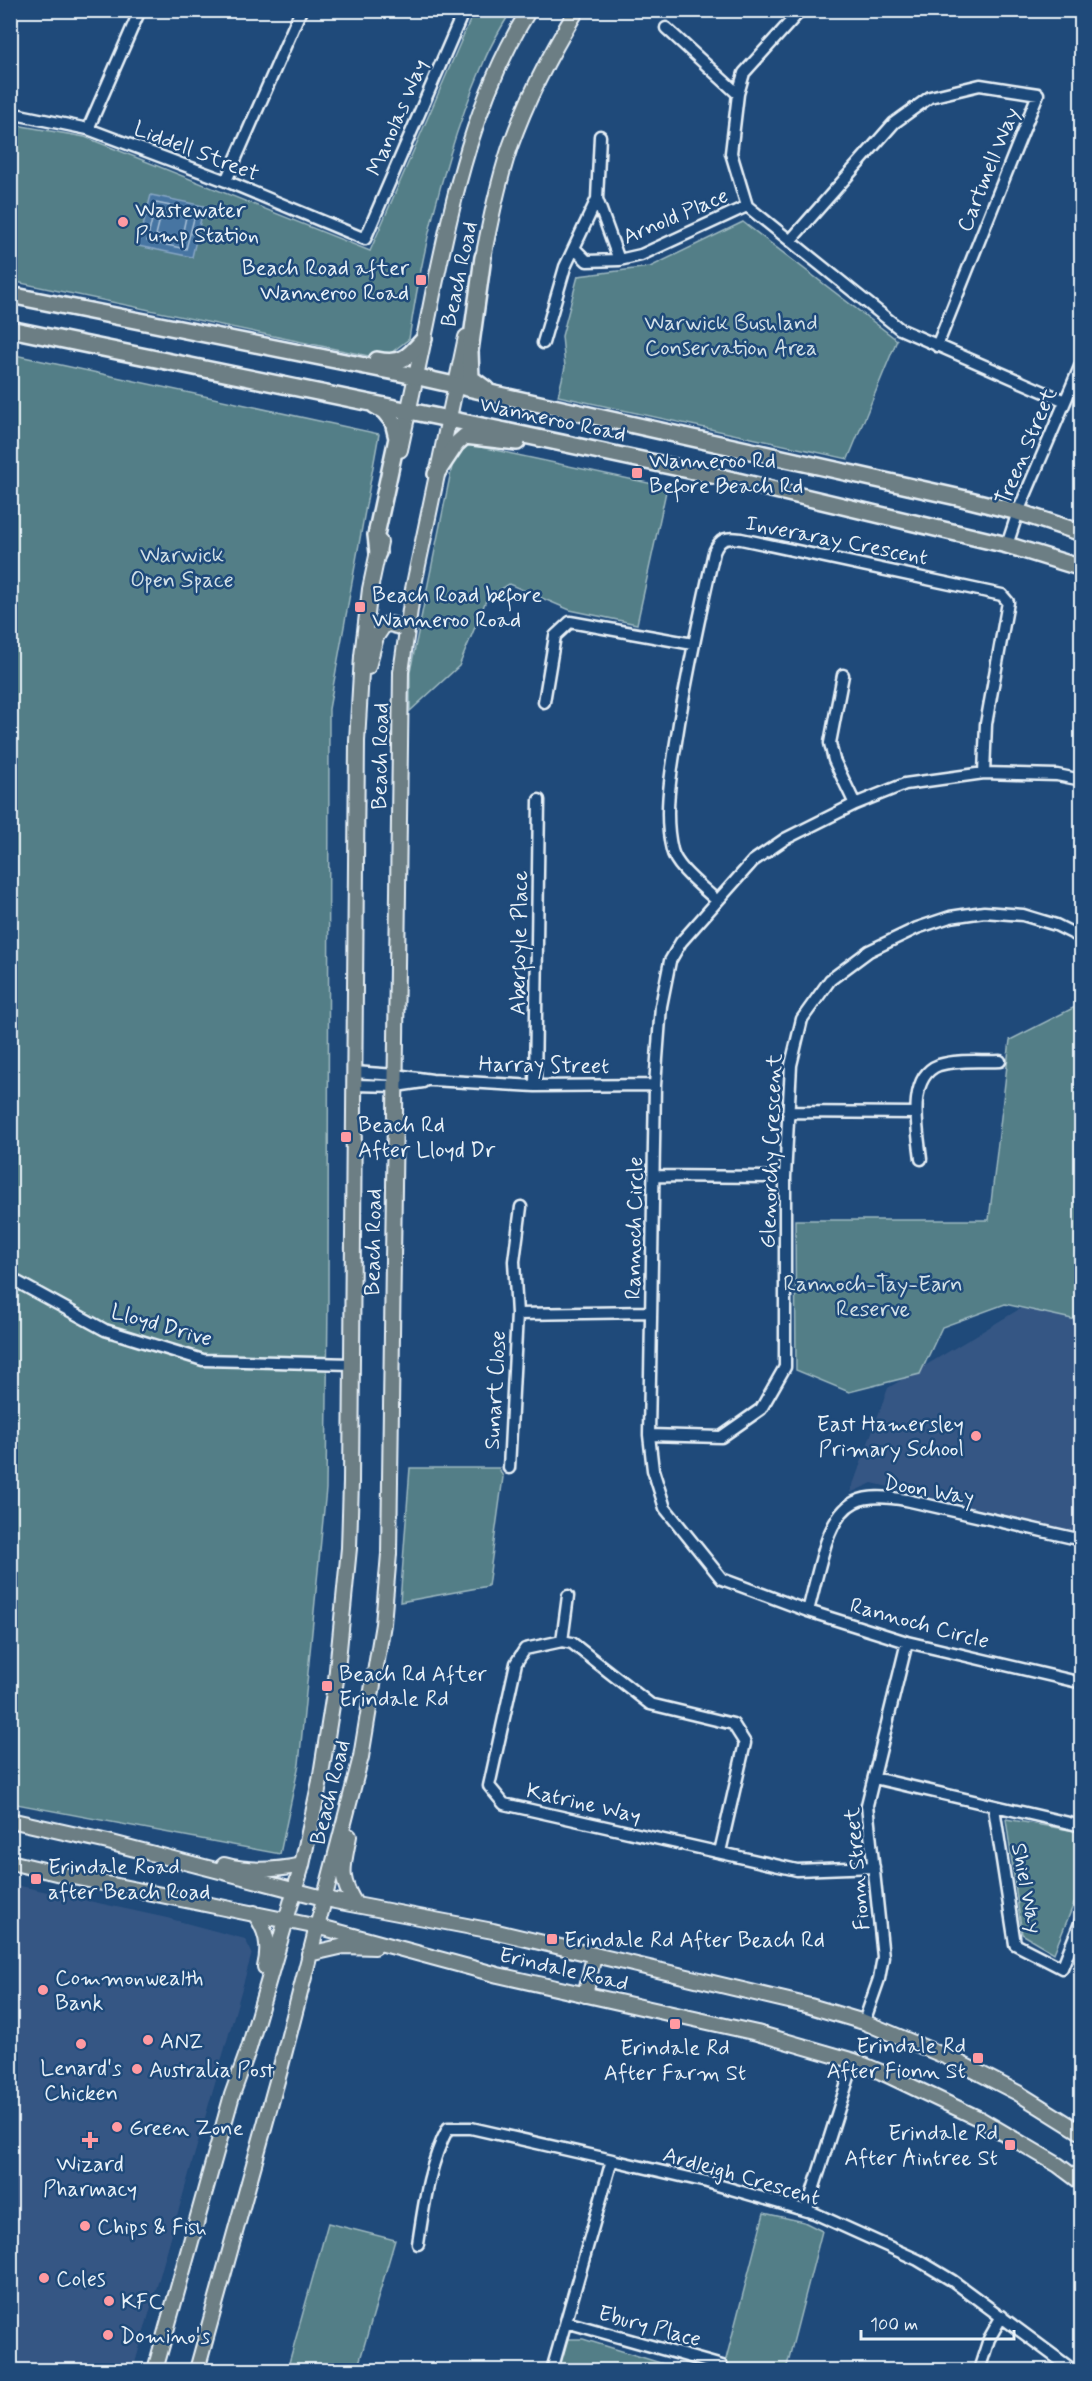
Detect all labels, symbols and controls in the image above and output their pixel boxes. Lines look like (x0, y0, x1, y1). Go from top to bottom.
street label: Manolas Way (361, 55, 435, 180)
street label: Cartmell Way (951, 103, 1027, 236)
street label: Liddell Street (130, 115, 263, 189)
street label: Arnold Place (619, 182, 733, 252)
place label: Wastewater Pump Station (135, 197, 259, 250)
marker: Wastewater Pump Station (116, 215, 130, 229)
street label: Beach Road (435, 219, 485, 330)
place label: Beach Road after Wanneroo Road (242, 255, 410, 308)
marker: Beach Road after Wanneroo Road (414, 273, 428, 287)
park label: Warwick Bushland Conservation Area (644, 310, 818, 363)
street label: Treen Street (990, 384, 1064, 510)
street label: Wanneroo Road (477, 391, 628, 449)
place label: Wanneroo Rd Before Beach Rd (649, 448, 803, 503)
marker: Wanneroo Rd Before Beach Rd (630, 466, 644, 480)
street label: Inveraray Crescent (743, 510, 930, 572)
park label: Warwick Open Space (130, 542, 234, 595)
place label: Beach Road before Wanneroo Road (372, 582, 542, 635)
marker: Beach Road before Wanneroo Road (353, 600, 367, 614)
street label: Beach Road (366, 702, 396, 810)
street label: Aberfoyle Place (505, 870, 537, 1016)
street label: Harray Street (478, 1051, 610, 1081)
street label: Glenorchy Crescent (755, 1053, 789, 1249)
place label: Beach Rd After Lloyd Dr (358, 1112, 496, 1165)
marker: Beach Rd After Lloyd Dr (339, 1130, 353, 1144)
street label: Rannoch Circle (620, 1156, 650, 1300)
street label: Beach Road (359, 1188, 389, 1296)
park label: Rannoch-Tay-Earn Reserve (783, 1271, 963, 1324)
street label: Lloyd Drive (108, 1298, 215, 1354)
street label: Sunart Close (479, 1330, 513, 1450)
place label: East Hamersley Primary School (817, 1411, 964, 1464)
marker: East Hamersley Primary School (969, 1429, 983, 1443)
street label: Doon Way (881, 1469, 976, 1513)
street label: Rannoch Circle (847, 1592, 992, 1656)
place label: Beach Rd After Erindale Rd (339, 1661, 488, 1714)
marker: Beach Rd After Erindale Rd (320, 1679, 334, 1693)
street label: Beach Road (304, 1737, 357, 1848)
street label: Katrine Way (524, 1777, 644, 1831)
street label: Fionn Street (839, 1806, 877, 1931)
street label: Shiel Way (1004, 1841, 1049, 1936)
place label: Erindale Road after Beach Road (48, 1854, 210, 1907)
marker: Erindale Road after Beach Road (29, 1872, 43, 1886)
place label: Erindale Rd After Beach Rd (564, 1927, 825, 1955)
marker: Erindale Rd After Beach Rd (545, 1932, 559, 1946)
street label: Erindale Road (496, 1941, 631, 1998)
place label: Commonwealth Bank (55, 1965, 203, 2018)
marker: Commonwealth Bank (36, 1983, 50, 1997)
marker: Erindale Rd After Farm St (668, 2017, 682, 2031)
place label: ANZ (160, 2028, 203, 2056)
marker: ANZ (141, 2033, 155, 2047)
place label: Erindale Rd After Fionn St (826, 2033, 966, 2086)
place label: Erindale Rd After Farm St (604, 2035, 746, 2088)
marker: Lenard's Chicken (74, 2037, 88, 2051)
marker: Erindale Rd After Fionn St (971, 2051, 985, 2065)
place label: Lenard's Chicken (40, 2055, 122, 2108)
place label: Australia Post (149, 2057, 274, 2085)
marker: Australia Post (130, 2062, 144, 2076)
place label: Green Zone (129, 2115, 244, 2143)
marker: Green Zone (110, 2120, 124, 2134)
place label: Erindale Rd After Aintree St (844, 2120, 998, 2173)
marker: Wizard Pharmacy (83, 2133, 97, 2147)
marker: Erindale Rd After Aintree St (1003, 2138, 1017, 2152)
street label: Ardleigh Crescent (659, 2141, 823, 2214)
place label: Wizard Pharmacy (43, 2151, 137, 2204)
place label: Chips & Fish (97, 2214, 207, 2242)
marker: Chips & Fish (78, 2219, 92, 2233)
place label: Coles (56, 2266, 106, 2294)
marker: Coles (37, 2271, 51, 2285)
place label: KFC (121, 2289, 163, 2317)
marker: KFC (102, 2294, 116, 2308)
street label: Ebury Place (595, 2300, 704, 2354)
scale bar (861, 2303, 1014, 2341)
text: 100 m (870, 2313, 918, 2337)
place label: Domino's (120, 2323, 211, 2351)
marker: Domino's (101, 2328, 115, 2342)

